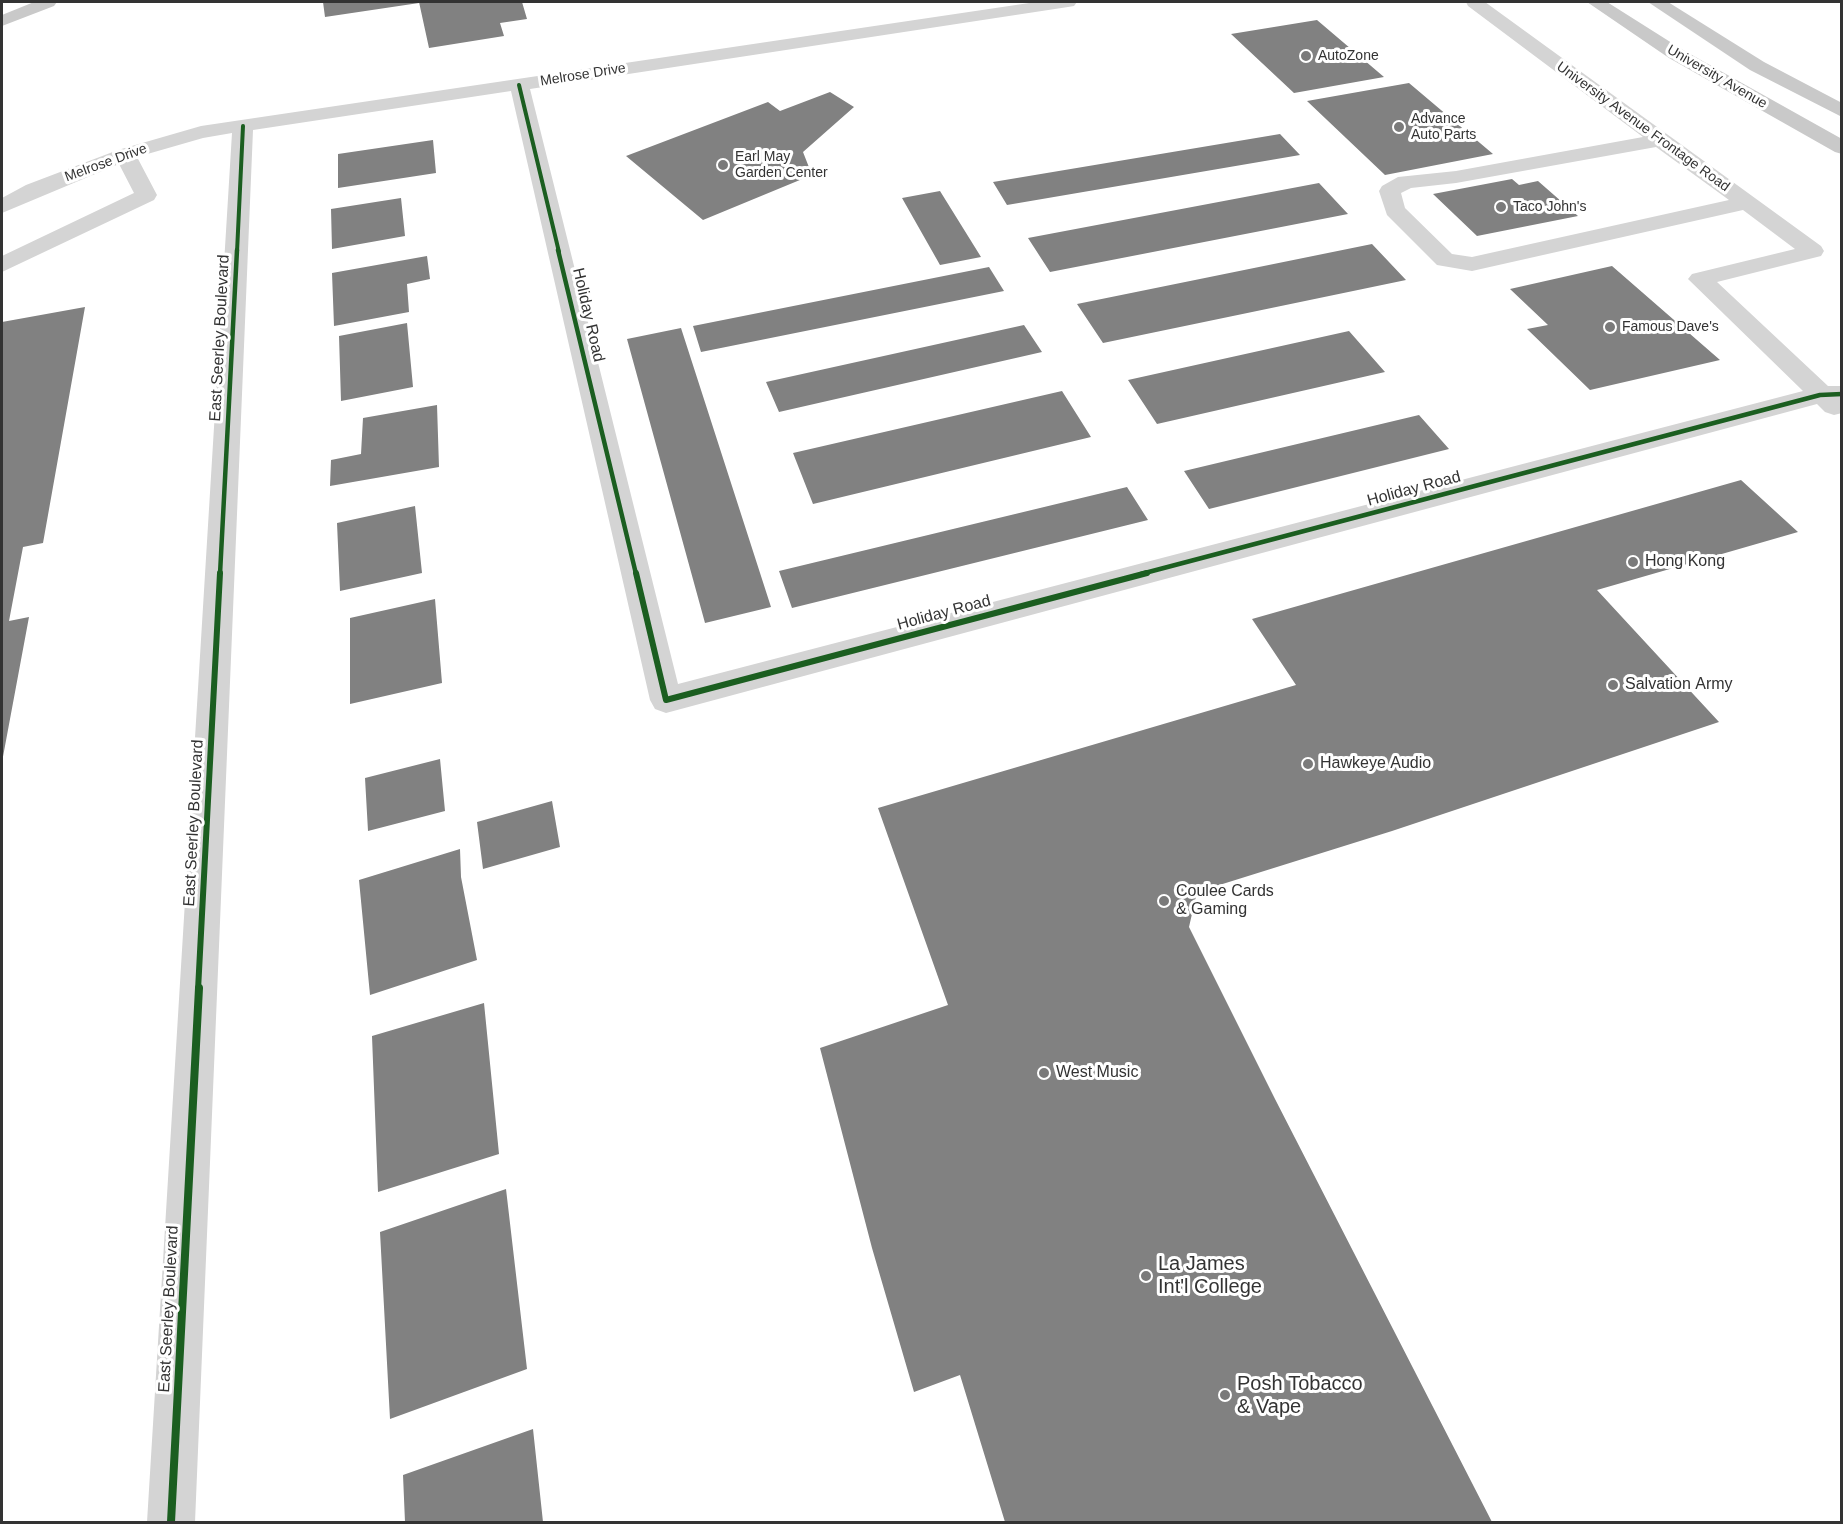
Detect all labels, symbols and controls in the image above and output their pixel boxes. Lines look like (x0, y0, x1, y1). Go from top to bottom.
street label: University Avenue (1664, 42, 1770, 112)
place label: AutoZone (1318, 48, 1379, 64)
marker: AutoZone (1299, 49, 1313, 63)
street label: University Avenue Frontage Road (1553, 59, 1733, 195)
street label: Melrose Drive (539, 60, 627, 90)
place label: Advance Auto Parts (1411, 111, 1476, 144)
marker: Advance Auto Parts (1392, 120, 1406, 134)
street label: Melrose Drive (63, 140, 149, 186)
place label: Earl May Garden Center (735, 149, 828, 182)
marker: Earl May Garden Center (716, 158, 730, 172)
place label: Taco John's (1513, 199, 1586, 215)
marker: Taco John's (1494, 200, 1508, 214)
street label: East Seerley Boulevard (206, 254, 234, 422)
street label: Holiday Road (568, 266, 608, 364)
place label: Famous Dave's (1622, 319, 1719, 335)
marker: Famous Dave's (1603, 320, 1617, 334)
street label: Holiday Road (1365, 467, 1463, 511)
place label: Hong Kong (1645, 552, 1725, 572)
marker: Hong Kong (1626, 555, 1640, 569)
street label: Holiday Road (895, 591, 993, 635)
place label: Salvation Army (1625, 675, 1733, 695)
marker: Salvation Army (1606, 678, 1620, 692)
street label: East Seerley Boulevard (180, 739, 208, 907)
place label: Hawkeye Audio (1320, 754, 1431, 774)
marker: Hawkeye Audio (1301, 757, 1315, 771)
place label: Coulee Cards & Gaming (1176, 882, 1274, 920)
marker: Coulee Cards & Gaming (1157, 894, 1171, 908)
place label: West Music (1056, 1063, 1138, 1083)
marker: West Music (1037, 1066, 1051, 1080)
street label: East Seerley Boulevard (155, 1225, 183, 1393)
place label: La James Int'l College (1158, 1252, 1262, 1299)
marker: La James Int'l College (1139, 1269, 1153, 1283)
place label: Posh Tobacco & Vape (1237, 1372, 1363, 1419)
marker: Posh Tobacco & Vape (1218, 1388, 1232, 1402)

